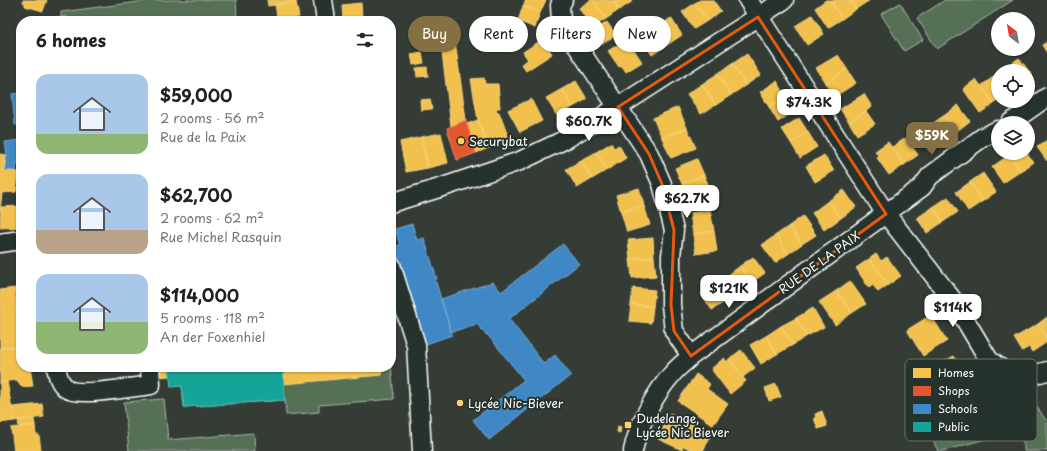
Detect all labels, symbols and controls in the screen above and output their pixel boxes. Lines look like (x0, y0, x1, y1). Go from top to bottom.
north arrow (991, 12, 1035, 56)
map controls (991, 12, 1035, 160)
chip: Buy (408, 16, 461, 52)
chip: Rent (469, 16, 528, 52)
chip: Filters (536, 16, 605, 52)
chip: New (613, 16, 671, 52)
text: 6 homes (36, 27, 106, 53)
icon: filters (354, 29, 376, 51)
button: locate (991, 64, 1035, 108)
text: $59,000 (160, 82, 232, 108)
pin: $74.3K (776, 89, 842, 123)
icon: home (68, 90, 116, 138)
text: $74.3K (786, 92, 832, 111)
text: 2 rooms · 56 m² (160, 108, 264, 127)
pin: $60.7K (556, 108, 622, 142)
text: $60.7K (566, 111, 612, 130)
button: layers (991, 116, 1035, 160)
pin: $59K (908, 122, 956, 156)
text: $59K (915, 125, 949, 144)
text: Rue de la Paix (160, 127, 246, 146)
place label: Securybat (469, 132, 528, 150)
marker: Securybat (456, 136, 466, 146)
text: $62,700 (160, 182, 232, 208)
pin: $62.7K (654, 185, 720, 219)
text: $62.7K (664, 188, 710, 207)
icon: home (68, 190, 116, 238)
text: 2 rooms · 62 m² (160, 208, 264, 227)
street label: RUE DE LA PAIX (774, 226, 864, 298)
text: Rue Michel Rasquin (160, 227, 282, 246)
pin: $121K (701, 275, 757, 309)
text: $121K (709, 278, 749, 297)
text: $114,000 (160, 282, 239, 308)
icon: home (68, 290, 116, 338)
pin: $114K (925, 294, 981, 328)
text: $114K (933, 297, 973, 316)
text: 5 rooms · 118 m² (160, 308, 265, 327)
text: An der Foxenhiel (160, 327, 265, 346)
legend (905, 359, 1037, 441)
text: Homes (938, 364, 974, 381)
text: Shops (938, 382, 969, 399)
place label: Lycée Nic-Biever (468, 394, 564, 412)
marker: Lycée Nic-Biever (455, 398, 465, 408)
text: Schools (938, 400, 978, 417)
place label: Dudelange, Lycée Nic Biever (636, 409, 730, 441)
text: Public (938, 418, 969, 435)
marker: Dudelange, Lycée Nic Biever (623, 420, 633, 430)

